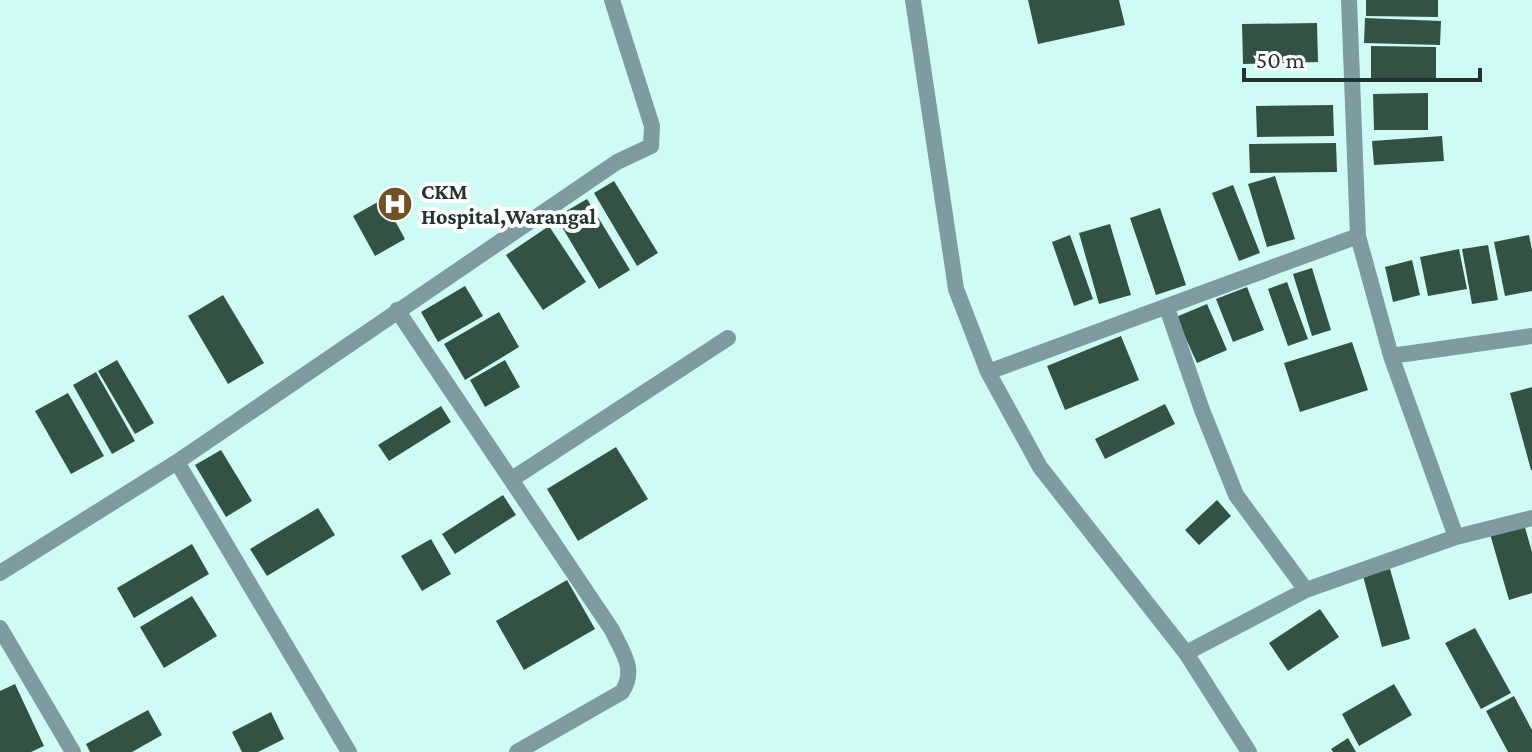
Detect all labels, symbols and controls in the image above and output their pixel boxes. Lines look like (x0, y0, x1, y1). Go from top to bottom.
scale bar (1244, 32, 1480, 82)
text: 50 m (1256, 46, 1305, 73)
place label: CKM Hospital,Warangal (421, 179, 597, 229)
hospital icon: CKM Hospital,Warangal (376, 185, 414, 223)

